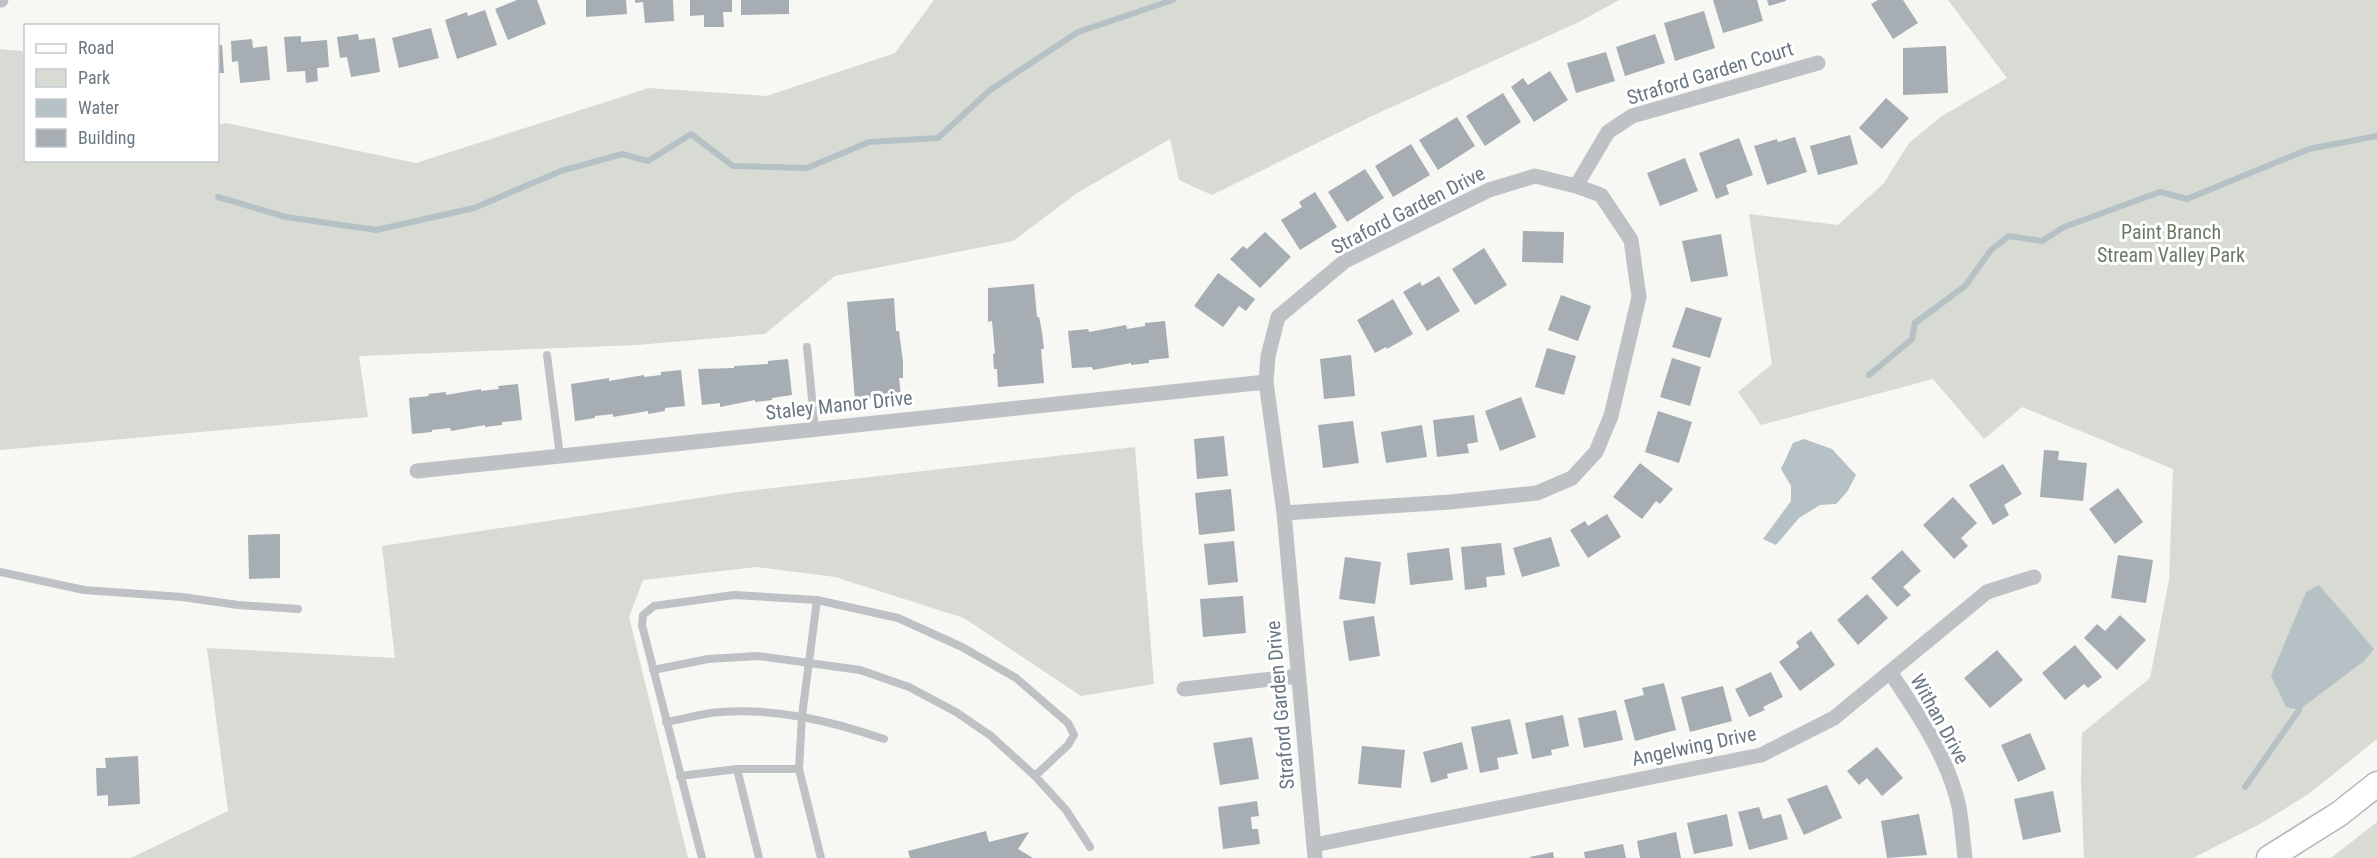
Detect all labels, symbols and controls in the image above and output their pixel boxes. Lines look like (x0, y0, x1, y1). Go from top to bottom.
legend (24, 24, 219, 162)
street label: Straford Garden Court (1624, 36, 1796, 110)
text: Road (78, 37, 114, 58)
text: Park (78, 67, 110, 88)
text: Water (78, 97, 120, 118)
text: Building (78, 127, 135, 148)
street label: Straford Garden Drive (1327, 161, 1489, 259)
park label: Paint Branch Stream Valley Park (2097, 220, 2245, 267)
street label: Staley Manor Drive (764, 385, 914, 425)
street label: Straford Garden Drive (1261, 620, 1299, 790)
street label: Withan Drive (1905, 670, 1975, 768)
street label: Angelwing Drive (1630, 721, 1758, 771)

